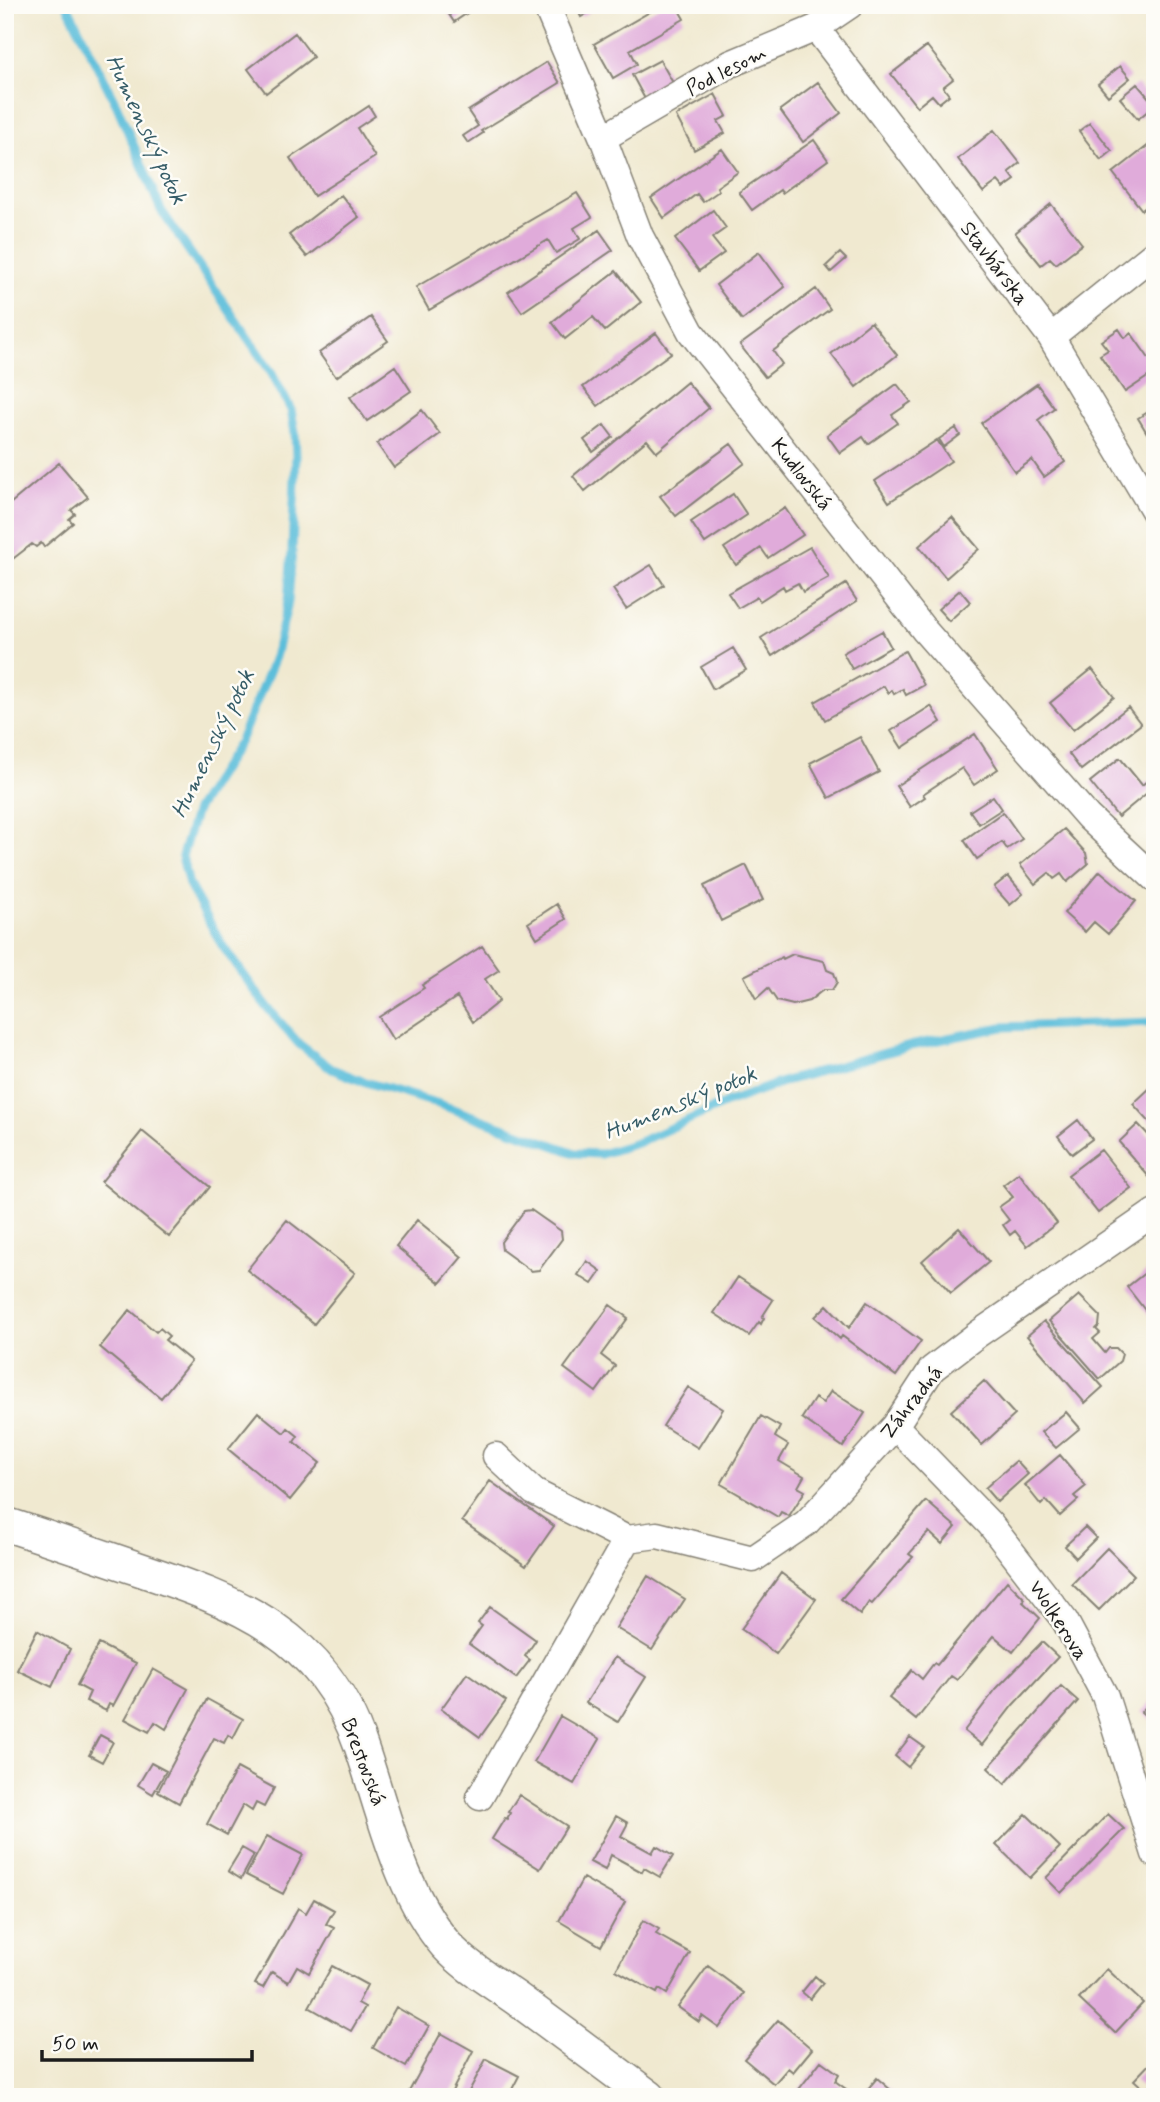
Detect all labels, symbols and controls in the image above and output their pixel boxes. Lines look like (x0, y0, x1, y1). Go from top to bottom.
street label: Pod lesom (681, 39, 772, 103)
water label: Humenský potok (97, 50, 193, 210)
street label: Stavbárska (953, 216, 1035, 311)
street label: Kudlovská (764, 432, 839, 517)
water label: Humenský potok (165, 665, 263, 823)
water label: Humenský potok (600, 1060, 761, 1148)
street label: Záhradná (874, 1360, 950, 1446)
street label: Wolkerova (1022, 1575, 1094, 1666)
street label: Brestovská (334, 1714, 393, 1810)
scale bar (42, 2018, 252, 2062)
text: 50 m (52, 2030, 99, 2058)

